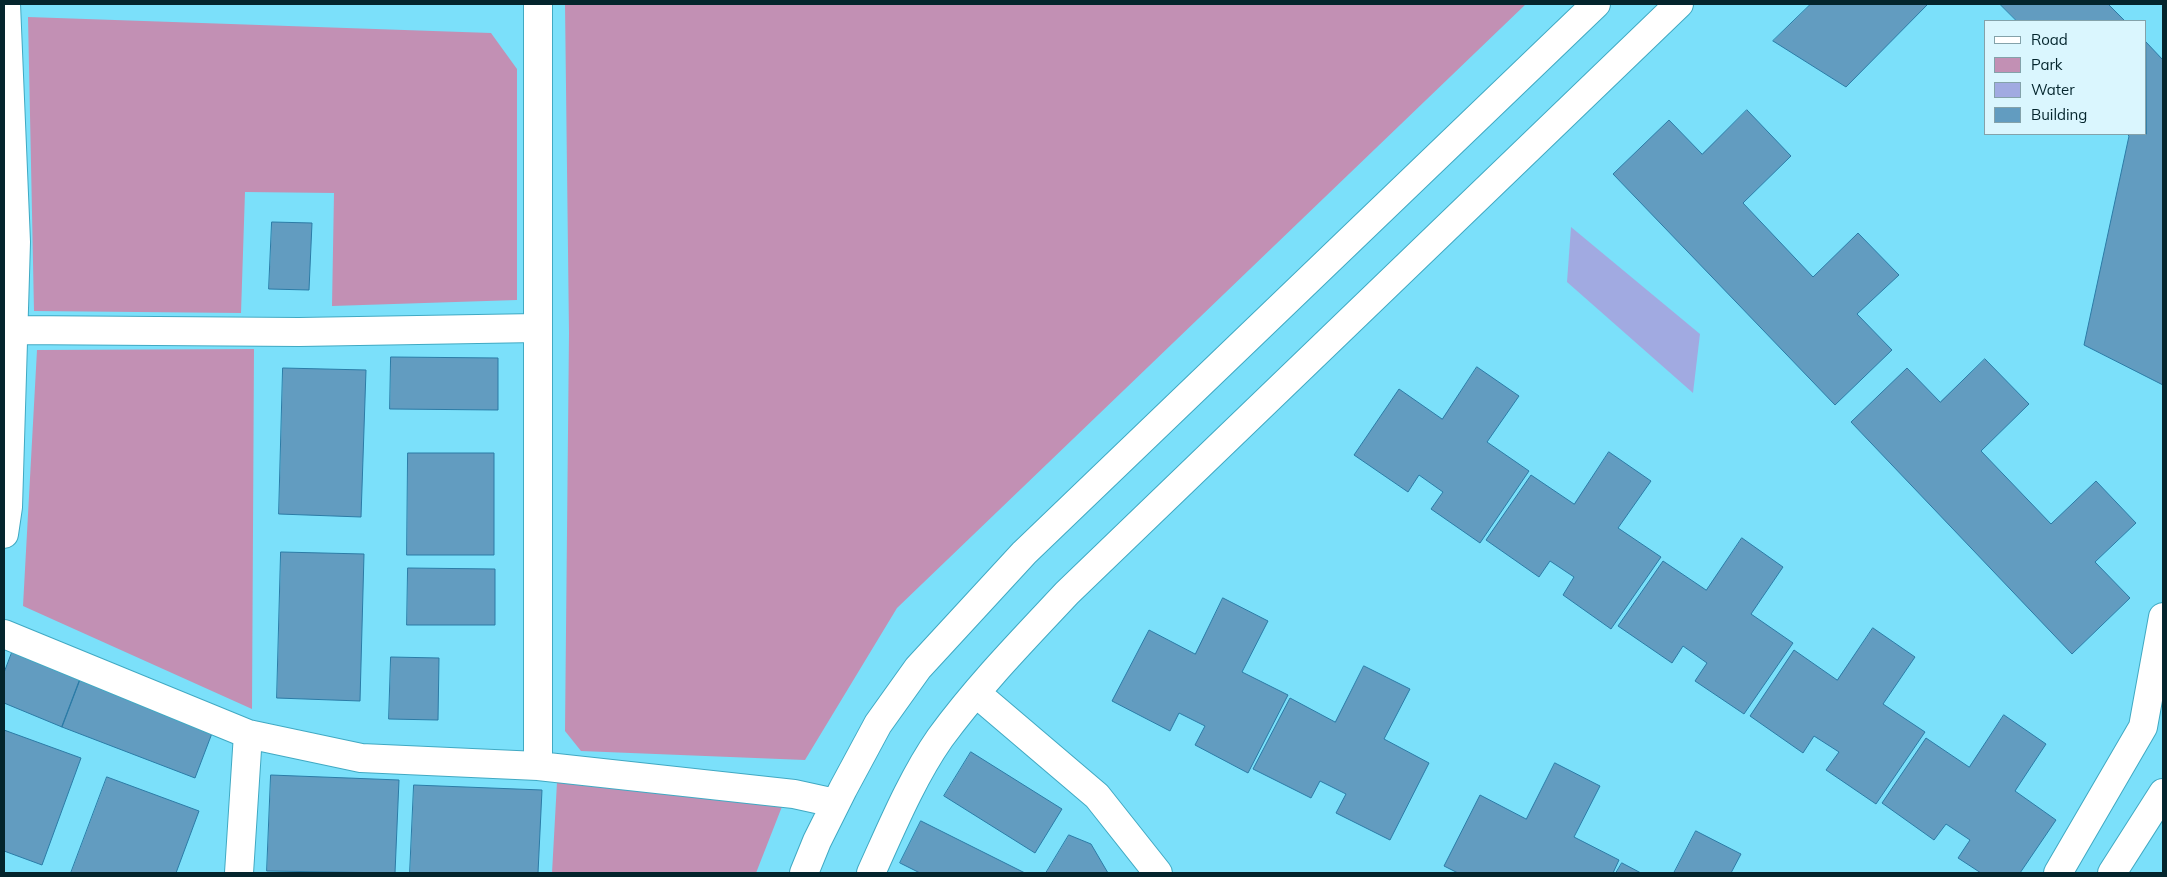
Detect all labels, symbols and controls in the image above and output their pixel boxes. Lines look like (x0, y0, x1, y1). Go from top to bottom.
legend (1984, 20, 2147, 135)
text: Road (2031, 30, 2068, 49)
text: Park (2031, 55, 2063, 74)
text: Water (2031, 80, 2075, 99)
text: Building (2031, 105, 2087, 124)

